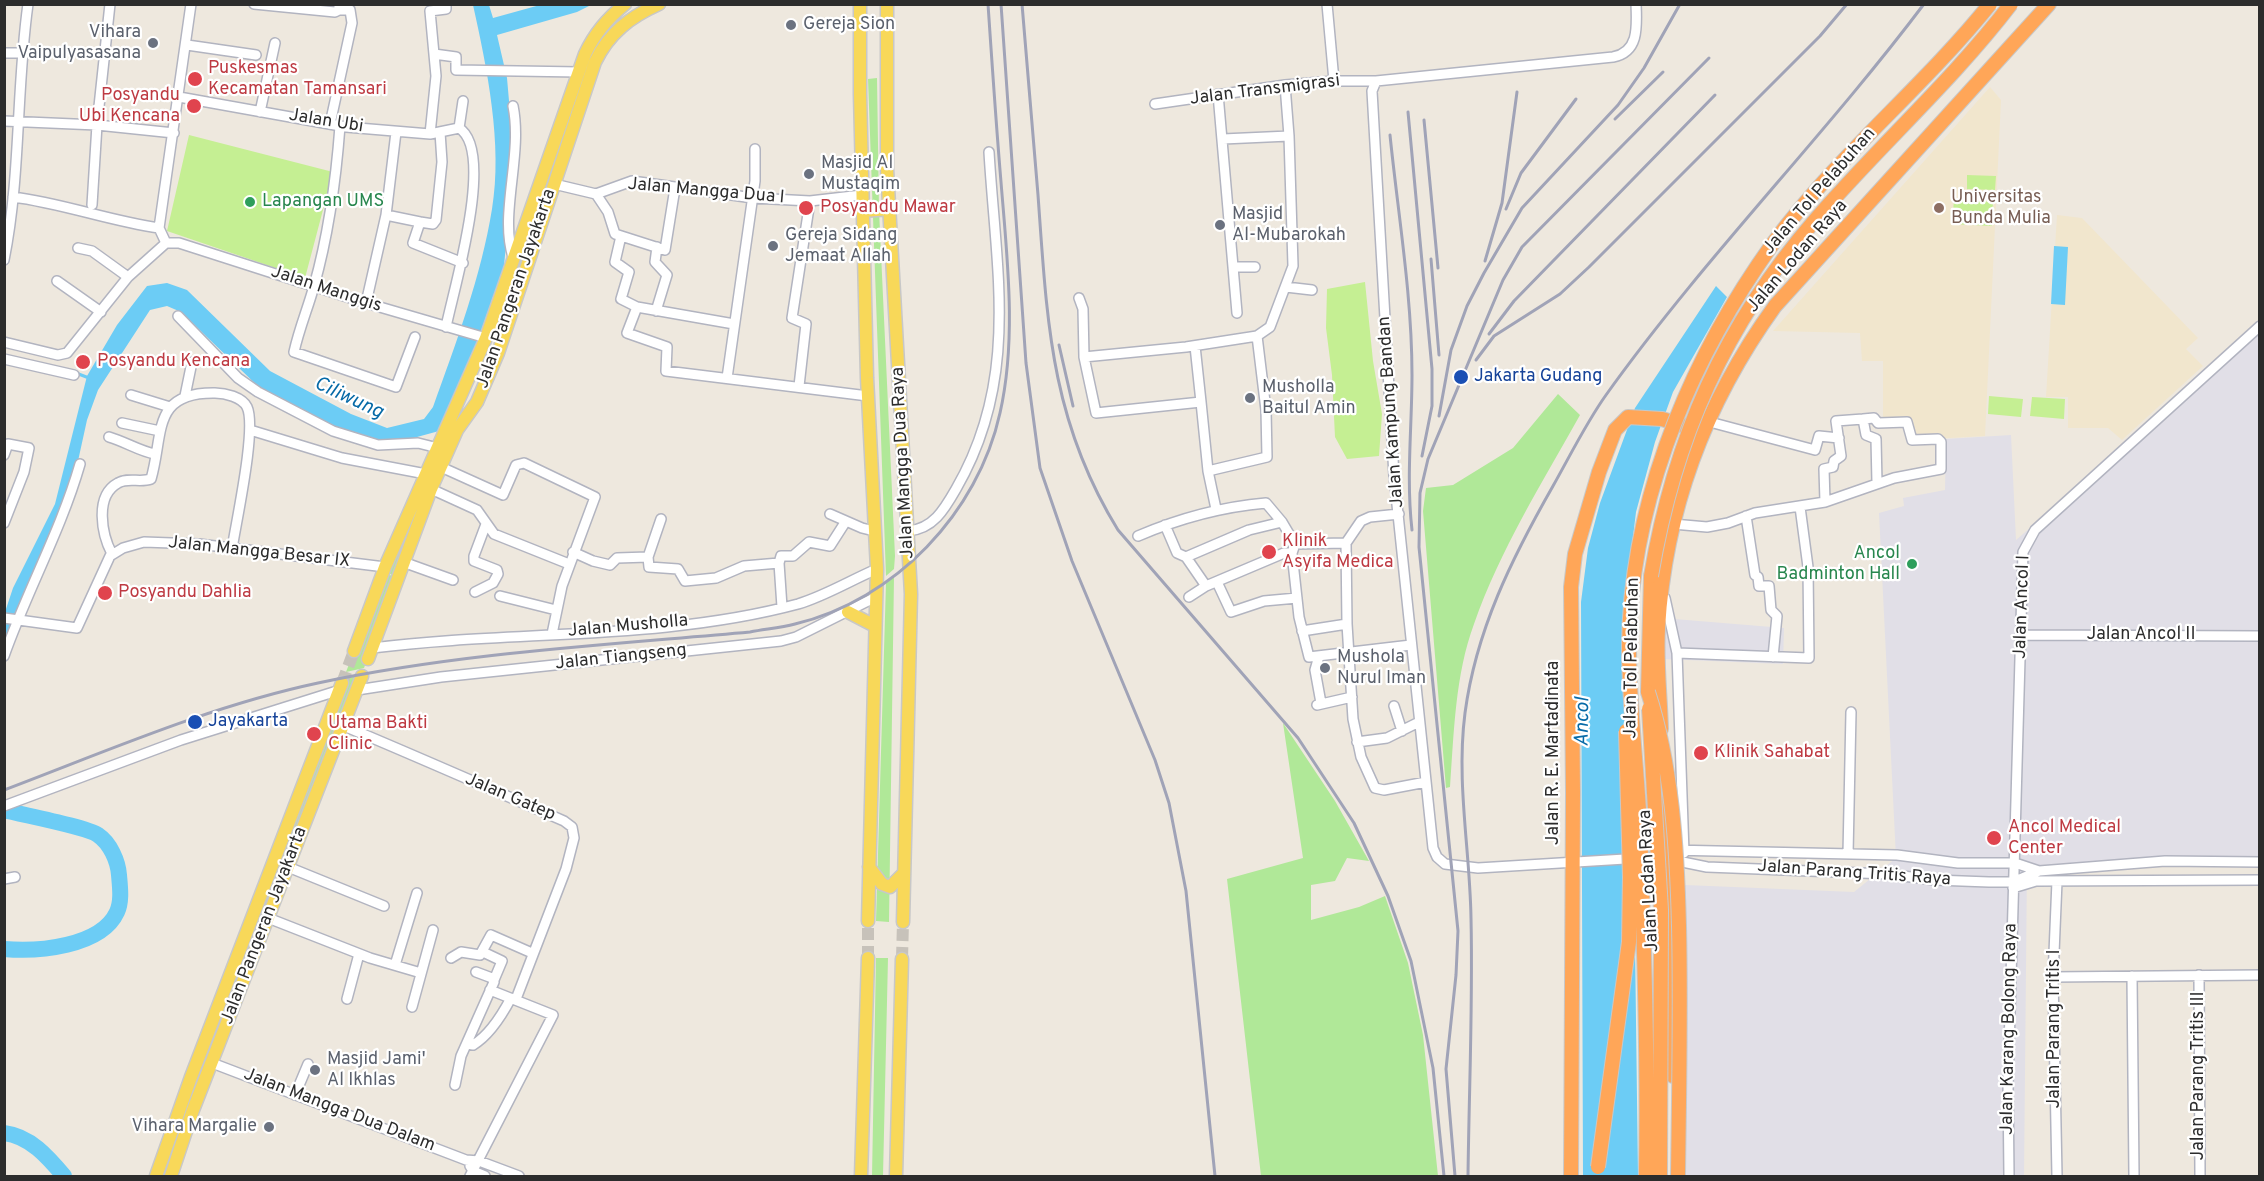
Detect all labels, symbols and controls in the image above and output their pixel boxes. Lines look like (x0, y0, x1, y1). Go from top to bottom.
place label: Gereja Sion (803, 14, 895, 36)
marker: Gereja Sion (784, 18, 798, 32)
place label: Vihara Vaipulyasasana (17, 22, 141, 64)
marker: Vihara Vaipulyasasana (146, 36, 160, 50)
place label: Puskesmas Kecamatan Tamansari (208, 58, 387, 100)
marker: Puskesmas Kecamatan Tamansari (186, 70, 204, 88)
street label: Jalan Transmigrasi (1189, 71, 1341, 111)
place label: Posyandu Ubi Kencana (79, 85, 180, 128)
marker: Posyandu Ubi Kencana (185, 97, 203, 115)
street label: Jalan Ubi (287, 105, 365, 139)
street label: Jalan Tol Pelabuhan (1759, 124, 1881, 260)
place label: Masjid Al Mustaqim (821, 153, 900, 195)
marker: Masjid Al Mustaqim (802, 167, 816, 181)
street label: Jalan Mangga Dua I (627, 174, 785, 210)
street label: Jalan Pangeran Jayakarta (473, 186, 561, 392)
place label: Universitas Bunda Mulia (1951, 187, 2051, 230)
place label: Lapangan UMS (262, 191, 384, 213)
marker: Lapangan UMS (243, 195, 257, 209)
street label: Jalan Lodan Raya (1743, 196, 1853, 318)
place label: Posyandu Mawar (820, 197, 956, 219)
marker: Posyandu Mawar (797, 199, 815, 217)
marker: Universitas Bunda Mulia (1932, 201, 1946, 215)
place label: Masjid Al-Mubarokah (1232, 204, 1346, 246)
marker: Masjid Al-Mubarokah (1213, 218, 1227, 232)
place label: Gereja Sidang Jemaat Allah (785, 225, 897, 268)
marker: Gereja Sidang Jemaat Allah (766, 239, 780, 253)
street label: Jalan Manggis (268, 262, 384, 318)
street label: Jalan Kampung Bandan (1375, 315, 1409, 509)
place label: Posyandu Kencana (97, 351, 250, 373)
marker: Posyandu Kencana (74, 353, 92, 371)
street label: Jalan Mangga Dua Raya (888, 366, 920, 560)
place label: Jakarta Gudang (1474, 366, 1602, 388)
marker: Jakarta Gudang (1452, 368, 1470, 386)
water label: Ciliwung (309, 373, 387, 425)
place label: Musholla Baitul Amin (1262, 377, 1356, 420)
marker: Musholla Baitul Amin (1243, 391, 1257, 405)
place label: Klinik Asyifa Medica (1282, 531, 1393, 574)
street label: Jalan Mangga Besar IX (167, 533, 351, 573)
marker: Klinik Asyifa Medica (1260, 543, 1278, 561)
place label: Ancol Badminton Hall (1777, 543, 1900, 586)
street label: Jalan Ancol I (2010, 555, 2036, 659)
marker: Ancol Badminton Hall (1905, 557, 1919, 571)
street label: Jalan Tol Pelabuhan (1621, 577, 1645, 739)
place label: Posyandu Dahlia (118, 582, 251, 604)
marker: Posyandu Dahlia (96, 584, 114, 602)
street label: Jalan Musholla (567, 611, 689, 643)
street label: Jalan Ancol II (2087, 624, 2195, 646)
street label: Jalan Tiangseng (554, 640, 688, 676)
place label: Mushola Nurul Iman (1337, 647, 1426, 690)
marker: Mushola Nurul Iman (1318, 661, 1332, 675)
street label: Jalan R. E. Martadinata (1543, 661, 1565, 845)
water label: Ancol (1572, 697, 1596, 747)
place label: Jayakarta (208, 711, 288, 733)
marker: Jayakarta (186, 713, 204, 731)
place label: Utama Bakti Clinic (328, 713, 428, 756)
marker: Utama Bakti Clinic (305, 725, 323, 743)
place label: Klinik Sahabat (1714, 742, 1830, 764)
marker: Klinik Sahabat (1692, 744, 1710, 762)
street label: Jalan Gatep (461, 769, 559, 827)
street label: Jalan Lodan Raya (1635, 809, 1665, 953)
place label: Ancol Medical Center (2008, 817, 2121, 860)
street label: Jalan Pangeran Jayakarta (217, 824, 313, 1028)
marker: Ancol Medical Center (1985, 829, 2003, 847)
street label: Jalan Parang Tritis Raya (1757, 856, 1951, 892)
street label: Jalan Karang Bolong Raya (1997, 923, 2023, 1135)
street label: Jalan Parang Tritis I (2044, 949, 2066, 1109)
street label: Jalan Parang Tritis III (2188, 991, 2210, 1161)
place label: Masjid Jami' Al Ikhlas (327, 1049, 426, 1092)
marker: Masjid Jami' Al Ikhlas (308, 1063, 322, 1077)
street label: Jalan Mangga Dua Dalam (240, 1064, 438, 1158)
place label: Vihara Margalie (132, 1116, 257, 1138)
marker: Vihara Margalie (262, 1120, 276, 1134)

